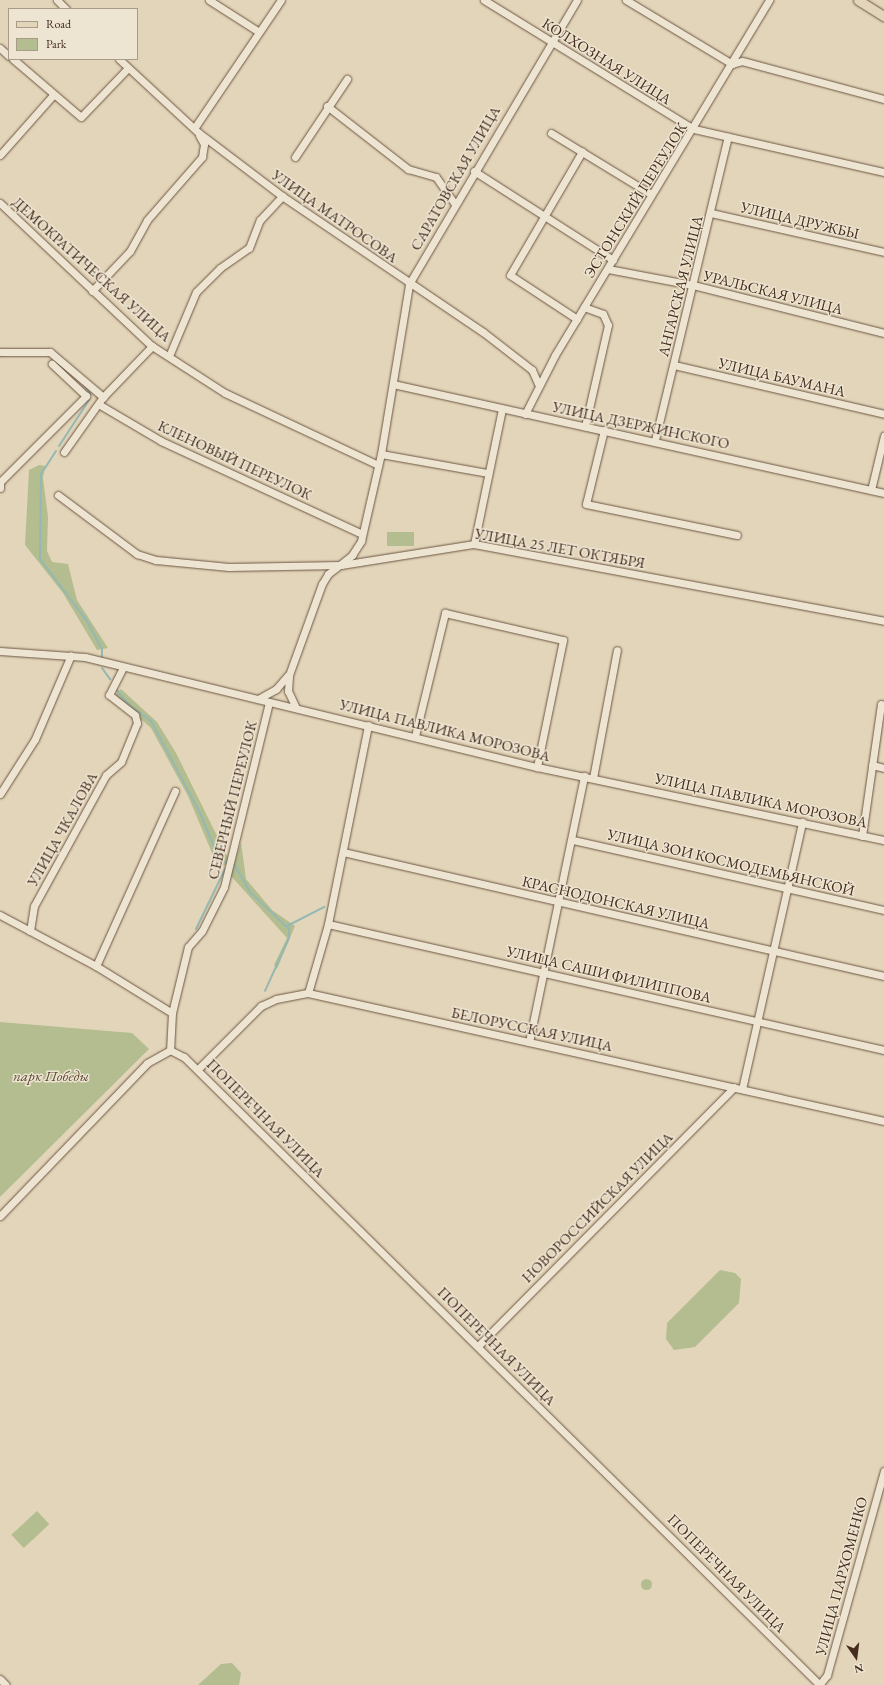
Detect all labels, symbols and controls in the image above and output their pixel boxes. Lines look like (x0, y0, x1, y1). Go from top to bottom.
legend (8, 8, 138, 60)
street label: КОЛХОЗНАЯ УЛИЦА (539, 14, 675, 108)
text: Road (46, 16, 71, 32)
text: Park (46, 36, 66, 52)
street label: САРАТОВСКАЯ УЛИЦА (406, 102, 504, 254)
street label: ЭСТОНСКИЙ ПЕРЕУЛОК (580, 119, 690, 281)
street label: УЛИЦА МАТРОСОВА (268, 166, 402, 266)
street label: ДЕМОКРАТИЧЕСКАЯ УЛИЦА (9, 193, 175, 345)
street label: УЛИЦА ДРУЖБЫ (739, 198, 861, 242)
street label: АНГАРСКАЯ УЛИЦА (654, 214, 706, 358)
street label: УРАЛЬСКАЯ УЛИЦА (701, 266, 845, 318)
street label: УЛИЦА БАУМАНА (717, 354, 847, 400)
street label: УЛИЦА ДЗЕРЖИНСКОГО (551, 397, 731, 453)
street label: КЛЕНОВЫЙ ПЕРЕУЛОК (155, 416, 315, 504)
street label: УЛИЦА 25 ЛЕТ ОКТЯБРЯ (473, 524, 647, 572)
street label: УЛИЦА ПАВЛИКА МОРОЗОВА (338, 695, 552, 765)
street label: СЕВЕРНЫЙ ПЕРЕУЛОК (204, 719, 260, 881)
street label: УЛИЦА ЧКАЛОВА (23, 769, 101, 889)
street label: УЛИЦА ПАВЛИКА МОРОЗОВА (653, 769, 869, 831)
street label: УЛИЦА ЗОИ КОСМОДЕМЬЯНСКОЙ (606, 825, 856, 899)
street label: КРАСНОДОНСКАЯ УЛИЦА (520, 872, 712, 932)
street label: УЛИЦА САШИ ФИЛИППОВА (505, 942, 713, 1006)
street label: БЕЛОРУССКАЯ УЛИЦА (450, 1003, 614, 1055)
street label: ПОПЕРЕЧНАЯ УЛИЦА (203, 1055, 329, 1181)
park label: парк Победы (13, 1067, 89, 1085)
street label: НОВОРОССИЙСКАЯ УЛИЦА (518, 1128, 676, 1286)
street label: ПОПЕРЕЧНАЯ УЛИЦА (434, 1283, 560, 1409)
street label: УЛИЦА ПАРХОМЕНКО (811, 1495, 871, 1657)
street label: ПОПЕРЕЧНАЯ УЛИЦА (664, 1510, 790, 1636)
north arrow (836, 1637, 876, 1677)
text: N (853, 1661, 865, 1677)

